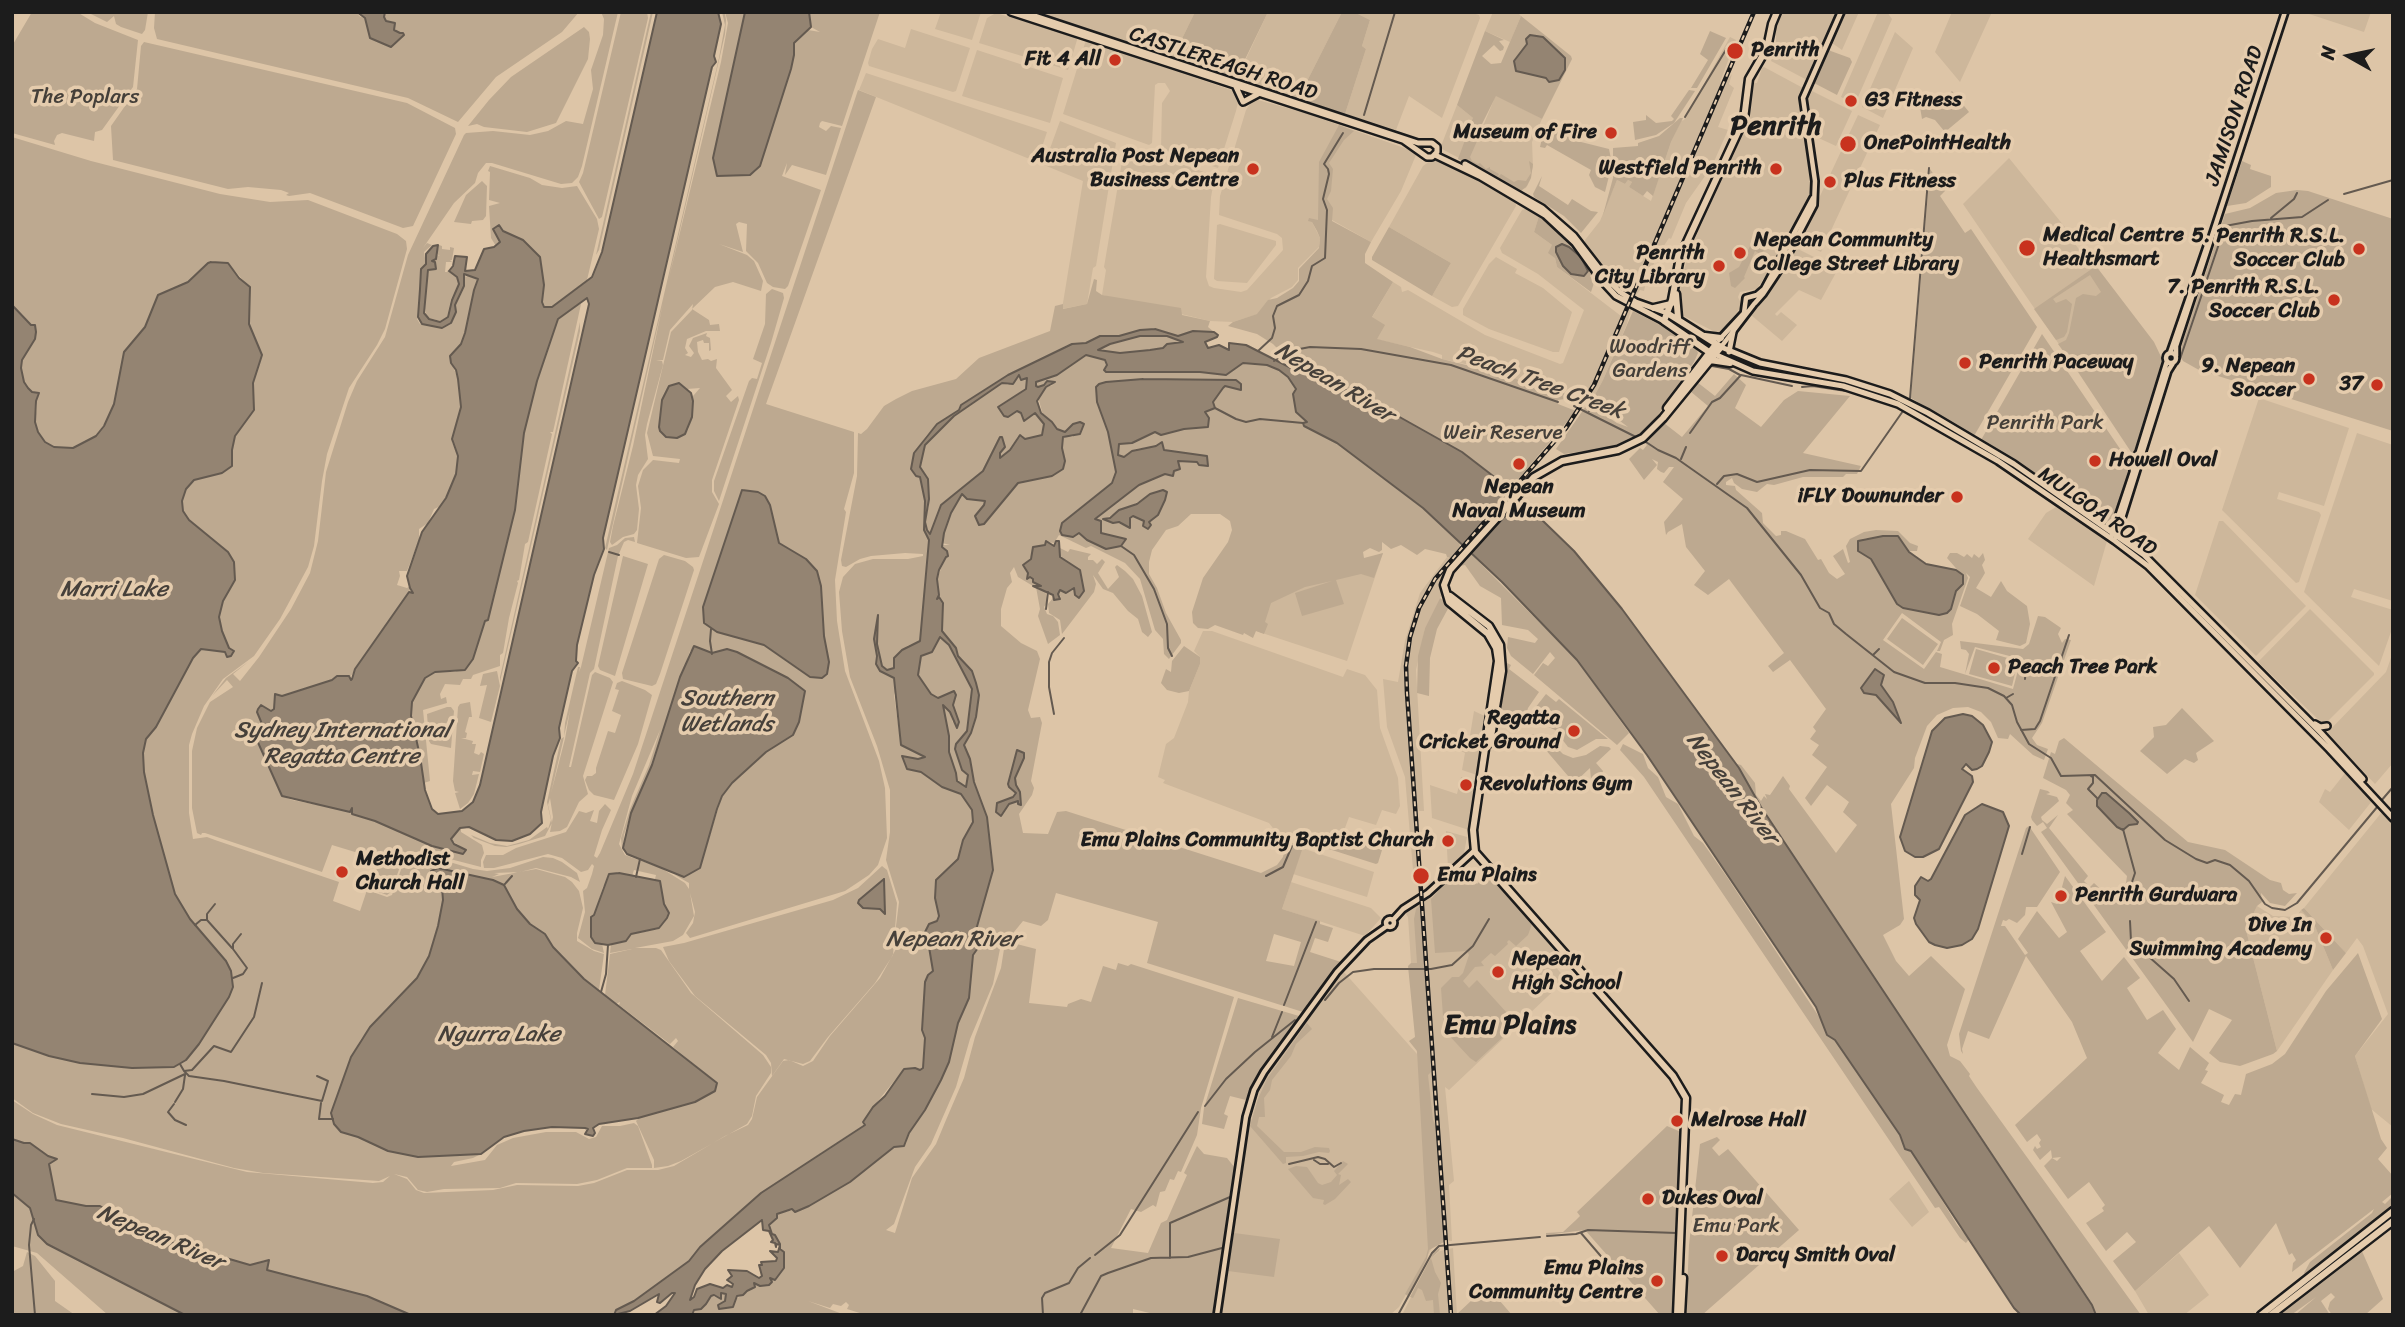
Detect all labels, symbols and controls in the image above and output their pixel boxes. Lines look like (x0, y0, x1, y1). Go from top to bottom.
north arrow (2314, 21, 2384, 91)
street label: CASTLEREAGH ROAD (1126, 22, 1320, 106)
place label: Penrith (1751, 38, 1820, 64)
marker: Penrith (1725, 41, 1745, 61)
street label: JAMISON ROAD (2201, 43, 2269, 189)
text: N (2310, 44, 2345, 62)
place label: Fit 4 All (1025, 47, 1101, 73)
marker: Fit 4 All (1107, 52, 1123, 68)
park label: The Poplars (31, 85, 139, 111)
place label: G3 Fitness (1865, 88, 1962, 114)
marker: G3 Fitness (1843, 93, 1859, 109)
district label: Penrith (1730, 110, 1822, 144)
place label: Museum of Fire (1453, 120, 1597, 146)
marker: Museum of Fire (1603, 125, 1619, 141)
place label: OnePointHealth (1864, 131, 2011, 157)
marker: OnePointHealth (1838, 134, 1858, 154)
place label: Australia Post Nepean Business Centre (1031, 144, 1239, 194)
place label: Westfield Penrith (1599, 156, 1762, 182)
marker: Australia Post Nepean Business Centre (1245, 161, 1261, 177)
marker: Westfield Penrith (1768, 161, 1784, 177)
place label: Plus Fitness (1844, 169, 1956, 195)
marker: Plus Fitness (1822, 174, 1838, 190)
place label: Medical Centre Healthsmart (2043, 223, 2184, 273)
place label: 5. Penrith R.S.L. Soccer Club (2192, 224, 2345, 274)
place label: Nepean Community College Street Library (1754, 228, 1959, 278)
marker: Medical Centre Healthsmart (2017, 238, 2037, 258)
place label: Penrith City Library (1595, 241, 1705, 291)
marker: 5. Penrith R.S.L. Soccer Club (2351, 241, 2367, 257)
marker: Nepean Community College Street Library (1732, 245, 1748, 261)
marker: Penrith City Library (1711, 258, 1727, 274)
place label: 7. Penrith R.S.L. Soccer Club (2167, 275, 2320, 325)
marker: 7. Penrith R.S.L. Soccer Club (2326, 292, 2342, 308)
park label: Woodriff Gardens (1609, 335, 1691, 385)
water label: Nepean River (1270, 337, 1398, 429)
water label: Peach Tree Creek (1452, 340, 1628, 426)
place label: Penrith Paceway (1979, 350, 2134, 376)
place label: 9. Nepean Soccer (2201, 354, 2295, 404)
marker: Penrith Paceway (1957, 355, 1973, 371)
marker: 9. Nepean Soccer (2301, 371, 2317, 387)
place label: 37 (2339, 372, 2363, 398)
marker: 37 (2369, 377, 2385, 393)
park label: Penrith Park (1986, 411, 2104, 437)
park label: Weir Reserve (1443, 421, 1563, 447)
place label: Howell Oval (2109, 448, 2217, 474)
marker: Howell Oval (2087, 453, 2103, 469)
marker: Nepean Naval Museum (1511, 456, 1527, 472)
street label: MULGOA ROAD (2033, 462, 2161, 562)
place label: Nepean Naval Museum (1452, 475, 1586, 525)
place label: iFLY Downunder (1797, 484, 1943, 510)
marker: iFLY Downunder (1949, 489, 1965, 505)
water label: Marri Lake (60, 576, 168, 604)
place label: Peach Tree Park (2008, 655, 2158, 681)
marker: Peach Tree Park (1986, 660, 2002, 676)
water label: Southern Wetlands (680, 685, 774, 739)
place label: Regatta Cricket Ground (1419, 706, 1560, 756)
water label: Sydney International Regatta Centre (234, 717, 450, 771)
marker: Regatta Cricket Ground (1566, 723, 1582, 739)
water label: Nepean River (1680, 728, 1784, 850)
place label: Revolutions Gym (1480, 772, 1633, 798)
marker: Revolutions Gym (1458, 777, 1474, 793)
place label: Emu Plains Community Baptist Church (1080, 828, 1434, 854)
marker: Emu Plains Community Baptist Church (1440, 833, 1456, 849)
place label: Methodist Church Hall (356, 847, 464, 897)
place label: Emu Plains (1437, 863, 1536, 889)
marker: Methodist Church Hall (334, 864, 350, 880)
marker: Emu Plains (1411, 866, 1431, 886)
place label: Penrith Gurdwara (2075, 883, 2237, 909)
marker: Penrith Gurdwara (2053, 888, 2069, 904)
place label: Dive In Swimming Academy (2129, 913, 2312, 963)
water label: Nepean River (886, 926, 1020, 954)
marker: Dive In Swimming Academy (2318, 930, 2334, 946)
place label: Nepean High School (1512, 947, 1622, 997)
marker: Nepean High School (1490, 964, 1506, 980)
district label: Emu Plains (1444, 1009, 1576, 1043)
water label: Ngurra Lake (438, 1021, 560, 1049)
place label: Melrose Hall (1691, 1108, 1806, 1134)
marker: Melrose Hall (1669, 1113, 1685, 1129)
place label: Dukes Oval (1662, 1186, 1763, 1212)
marker: Dukes Oval (1640, 1191, 1656, 1207)
water label: Nepean River (93, 1199, 227, 1277)
park label: Emu Park (1692, 1214, 1780, 1240)
place label: Darcy Smith Oval (1736, 1243, 1895, 1269)
marker: Darcy Smith Oval (1714, 1248, 1730, 1264)
place label: Emu Plains Community Centre (1469, 1256, 1643, 1306)
marker: Emu Plains Community Centre (1649, 1273, 1665, 1289)

